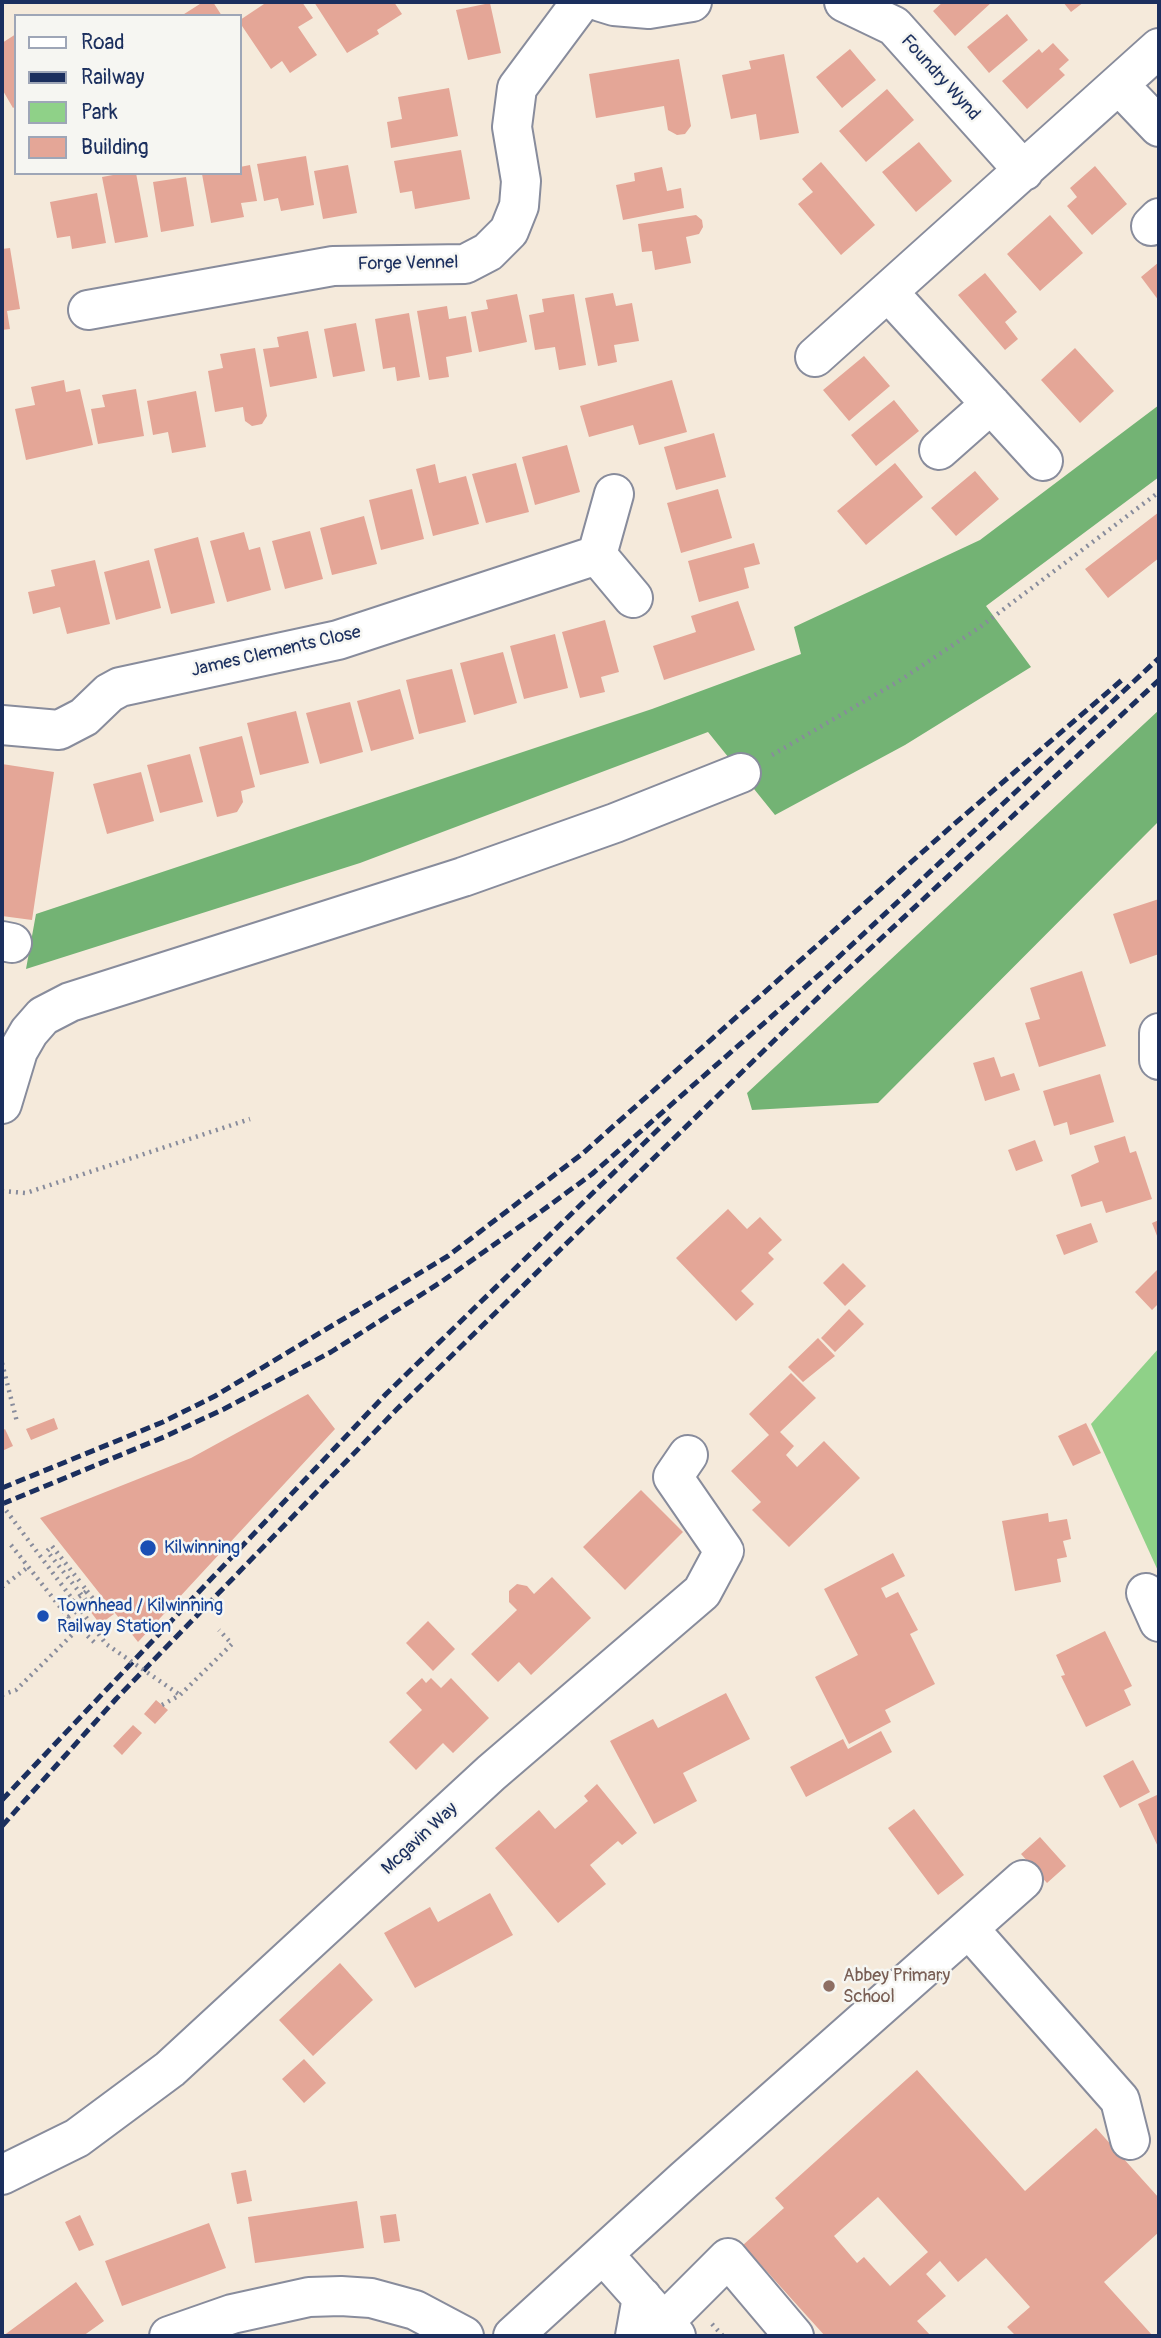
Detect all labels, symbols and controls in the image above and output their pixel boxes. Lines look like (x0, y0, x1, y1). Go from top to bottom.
legend (14, 14, 242, 175)
text: Road (81, 29, 125, 56)
street label: Foundry Wynd (896, 31, 984, 125)
text: Railway (81, 64, 145, 91)
text: Park (81, 99, 118, 126)
text: Building (81, 134, 148, 161)
street label: Forge Vennel (357, 252, 459, 276)
street label: James Clements Close (189, 622, 363, 682)
place label: Kilwinning (164, 1537, 240, 1559)
marker: Kilwinning (138, 1538, 158, 1558)
place label: Townhead / Kilwinning Railway Station (57, 1595, 223, 1638)
marker: Townhead / Kilwinning Railway Station (35, 1608, 51, 1624)
street label: Mcgavin Way (377, 1798, 463, 1880)
place label: Abbey Primary School (843, 1965, 950, 2008)
marker: Abbey Primary School (821, 1978, 837, 1994)

